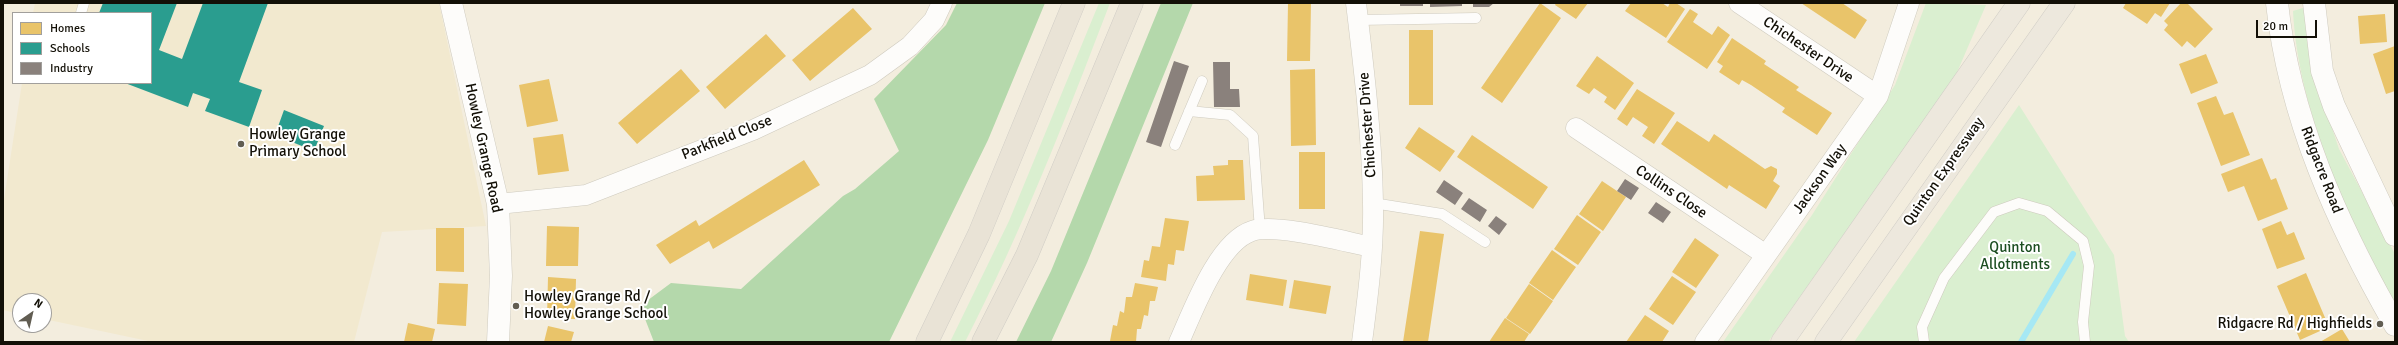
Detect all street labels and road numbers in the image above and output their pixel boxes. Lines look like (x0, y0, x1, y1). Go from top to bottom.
street label: Chichester Drive (1759, 13, 1857, 87)
street label: Chichester Drive (1355, 72, 1381, 178)
street label: Howley Grange Road (460, 81, 506, 215)
street label: Parkfield Close (679, 112, 775, 164)
street label: Quinton Expressway (1900, 114, 1988, 230)
street label: Ridgacre Road (2296, 124, 2346, 216)
street label: Jackson Way (1789, 141, 1851, 217)
street label: Collins Close (1632, 161, 1710, 223)

